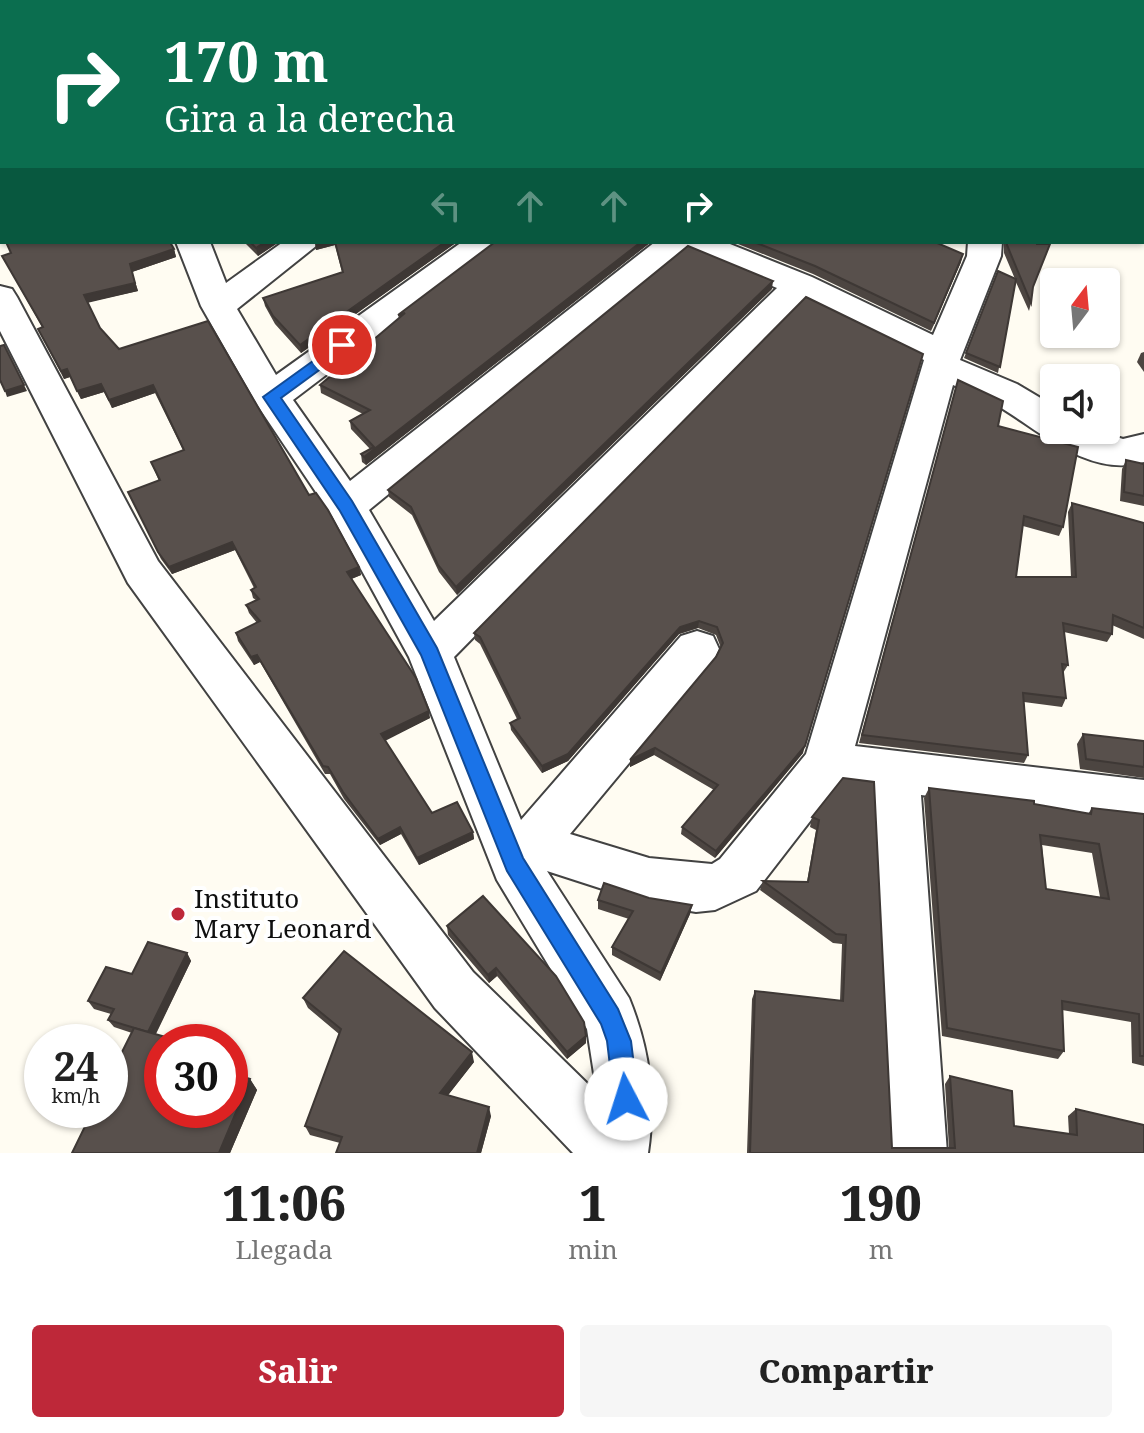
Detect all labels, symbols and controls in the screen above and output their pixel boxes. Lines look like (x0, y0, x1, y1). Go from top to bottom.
text: 170 m (164, 22, 329, 98)
icon: right (32, 32, 136, 136)
text: Gira a la derecha (164, 94, 456, 143)
icon: left (424, 184, 468, 228)
icon: ahead (508, 184, 552, 228)
icon: ahead (592, 184, 636, 228)
icon: right (676, 184, 720, 228)
north arrow (1040, 268, 1120, 348)
map controls (1040, 268, 1120, 444)
pin (308, 311, 376, 379)
icon: arrive (320, 323, 364, 367)
button: sound (1040, 364, 1120, 444)
place label: Instituto Mary Leonard (194, 880, 371, 946)
marker: Instituto Mary Leonard (169, 905, 187, 923)
speed limit sign: 30 (144, 1024, 248, 1128)
text: 24 (53, 1038, 99, 1093)
position arrow (584, 1057, 668, 1141)
text: km/h (51, 1082, 101, 1109)
text: 11:06 (222, 1170, 346, 1235)
text: 1 (579, 1170, 607, 1235)
text: 190 (840, 1170, 922, 1235)
text: Llegada (235, 1231, 333, 1267)
text: min (568, 1231, 618, 1267)
text: m (869, 1231, 893, 1267)
button: Salir (32, 1325, 564, 1417)
button: Compartir (580, 1325, 1112, 1417)

